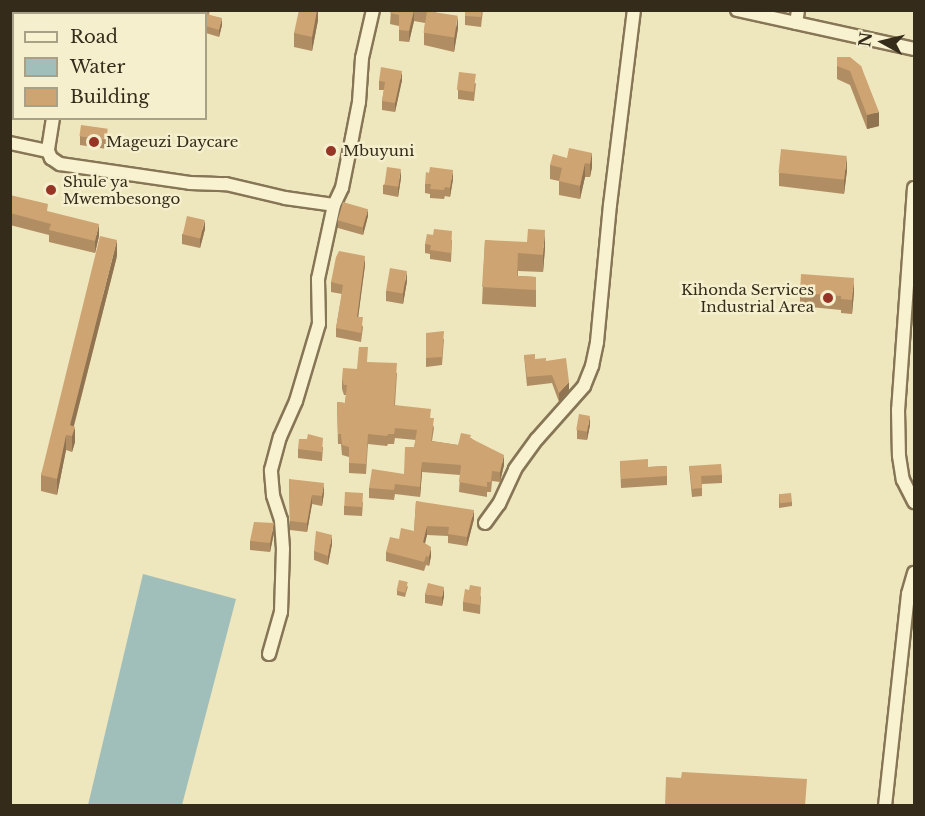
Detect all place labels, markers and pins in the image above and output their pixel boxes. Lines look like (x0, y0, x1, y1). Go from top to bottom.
place label: Mageuzi Daycare (106, 133, 238, 151)
marker: Mageuzi Daycare (87, 135, 101, 149)
place label: Mbuyuni (343, 142, 414, 160)
marker: Mbuyuni (324, 144, 338, 158)
place label: Shule ya Mwembesongo (63, 172, 180, 207)
marker: Shule ya Mwembesongo (44, 183, 58, 197)
place label: Kihonda Services Industrial Area (681, 280, 814, 315)
marker: Kihonda Services Industrial Area (819, 289, 837, 307)

